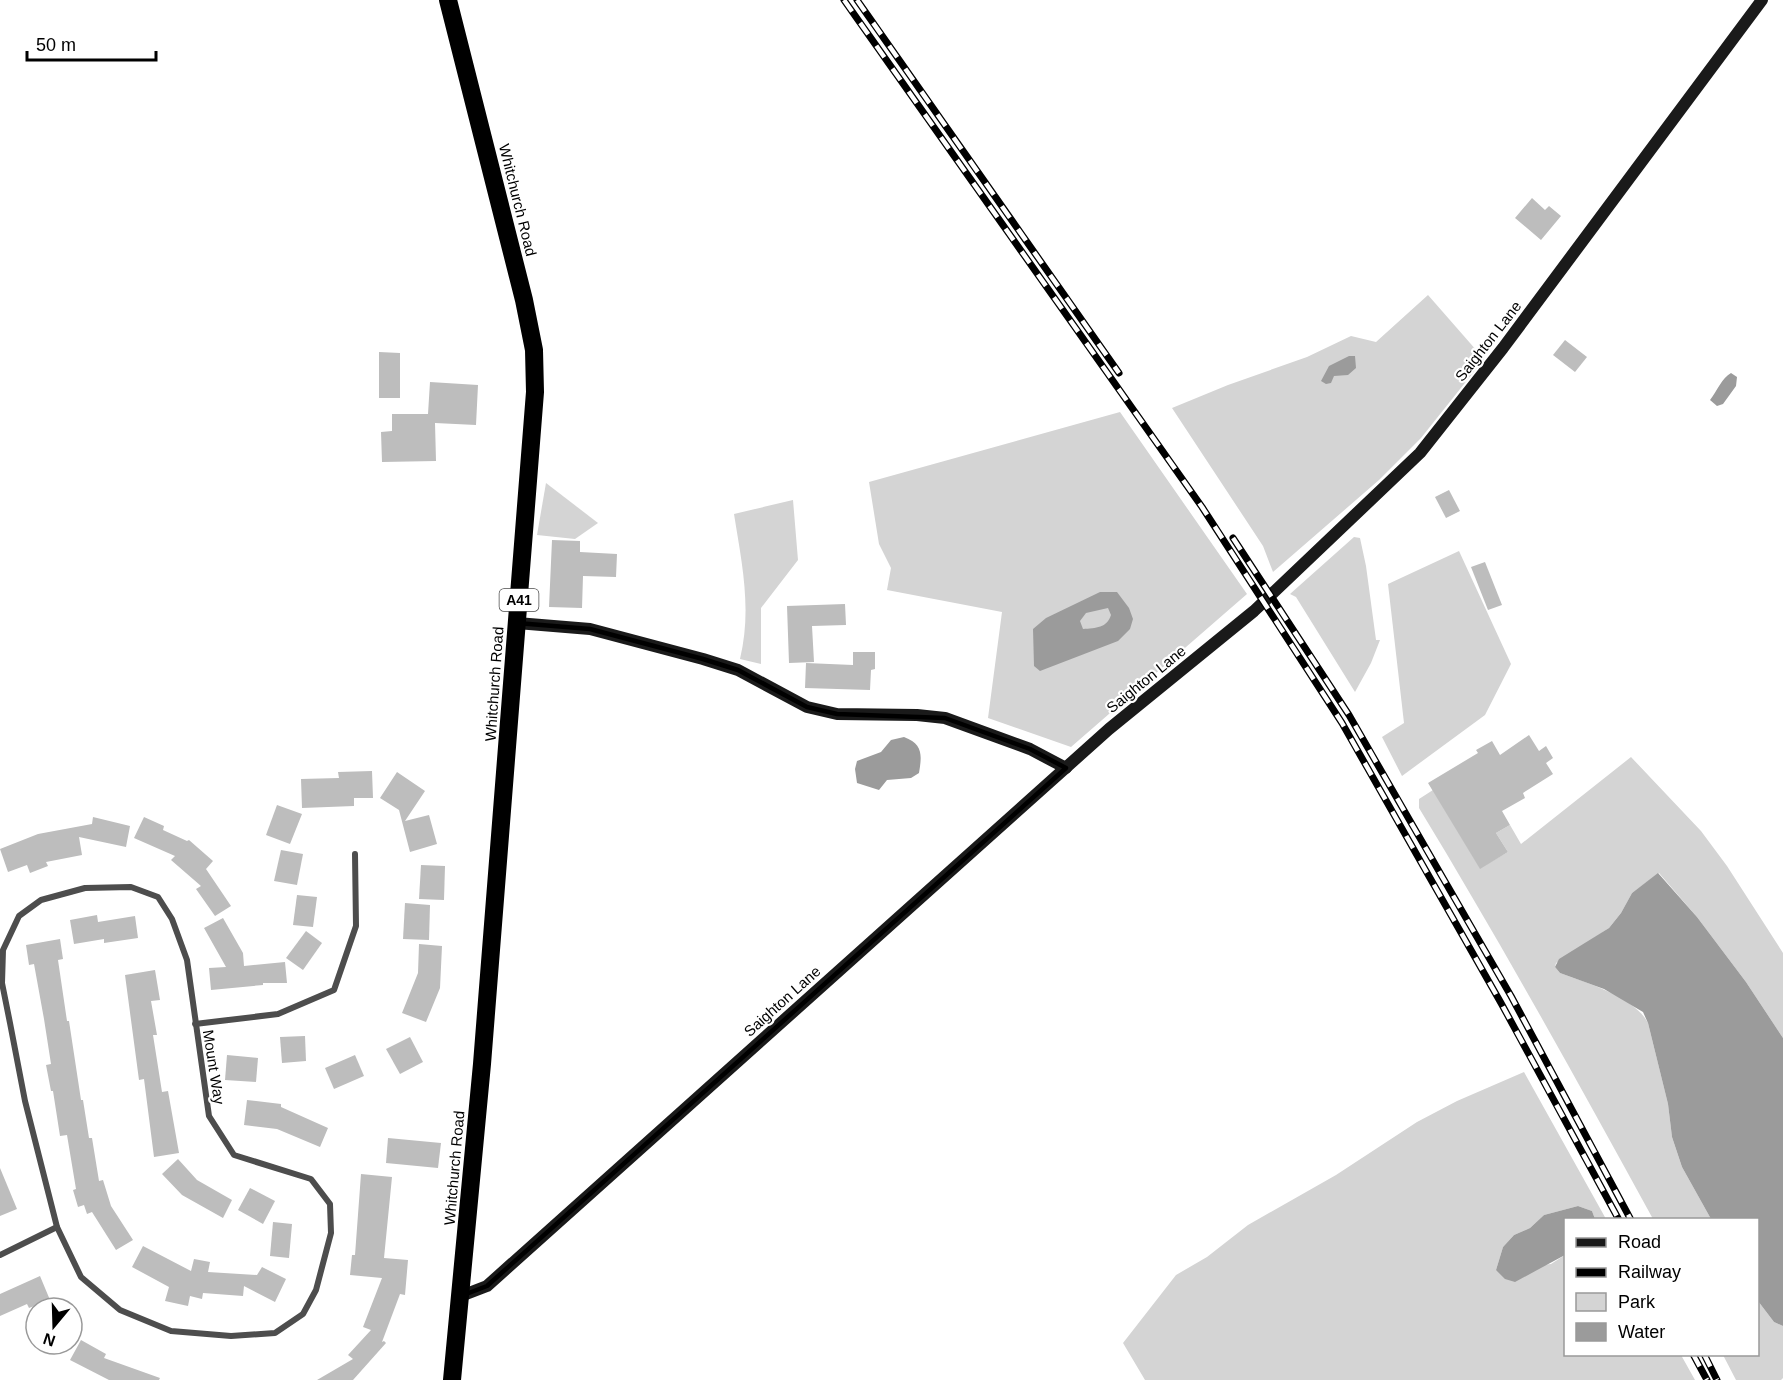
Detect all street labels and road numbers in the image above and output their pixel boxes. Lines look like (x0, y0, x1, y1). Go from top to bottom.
street label: Whitchurch Road (496, 142, 540, 258)
street label: Saighton Lane (1452, 298, 1524, 384)
road number: A41 (500, 589, 538, 611)
street label: Whitchurch Road (482, 626, 506, 742)
street label: Saighton Lane (1103, 642, 1189, 716)
street label: Saighton Lane (740, 962, 824, 1040)
street label: Mount Way (200, 1028, 228, 1106)
street label: Whitchurch Road (441, 1110, 467, 1226)

